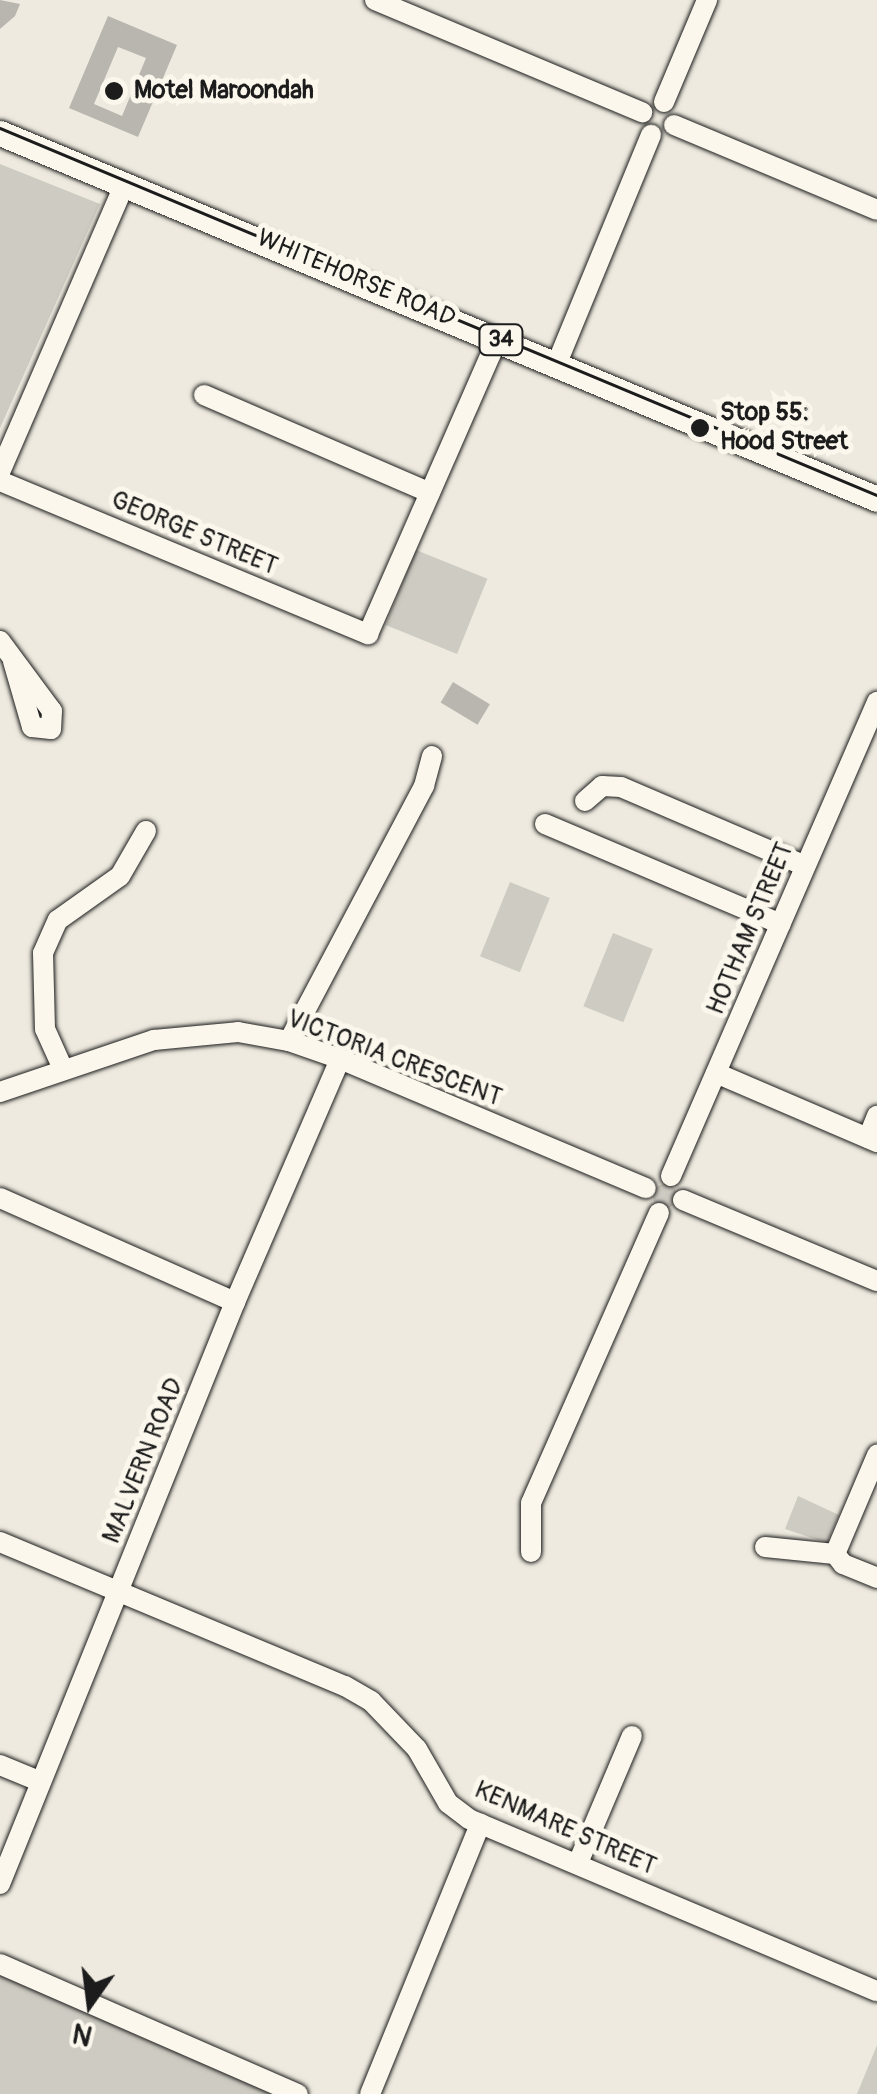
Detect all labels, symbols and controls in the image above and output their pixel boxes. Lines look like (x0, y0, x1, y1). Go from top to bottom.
place label: Motel Maroondah (134, 76, 314, 106)
marker: Motel Maroondah (103, 80, 125, 102)
street label: WHITEHORSE ROAD (252, 224, 460, 334)
road number: 34 (476, 323, 526, 357)
place label: Stop 55: Hood Street (720, 399, 848, 458)
marker: Stop 55: Hood Street (689, 417, 711, 439)
street label: GEORGE STREET (106, 485, 282, 583)
street label: HOTHAM STREET (701, 839, 801, 1019)
street label: VICTORIA CRESCENT (282, 1004, 506, 1114)
street label: MALVERN ROAD (97, 1374, 191, 1548)
street label: KENMARE STREET (470, 1776, 660, 1882)
north arrow (40, 1954, 140, 2054)
text: N (69, 2014, 96, 2053)

